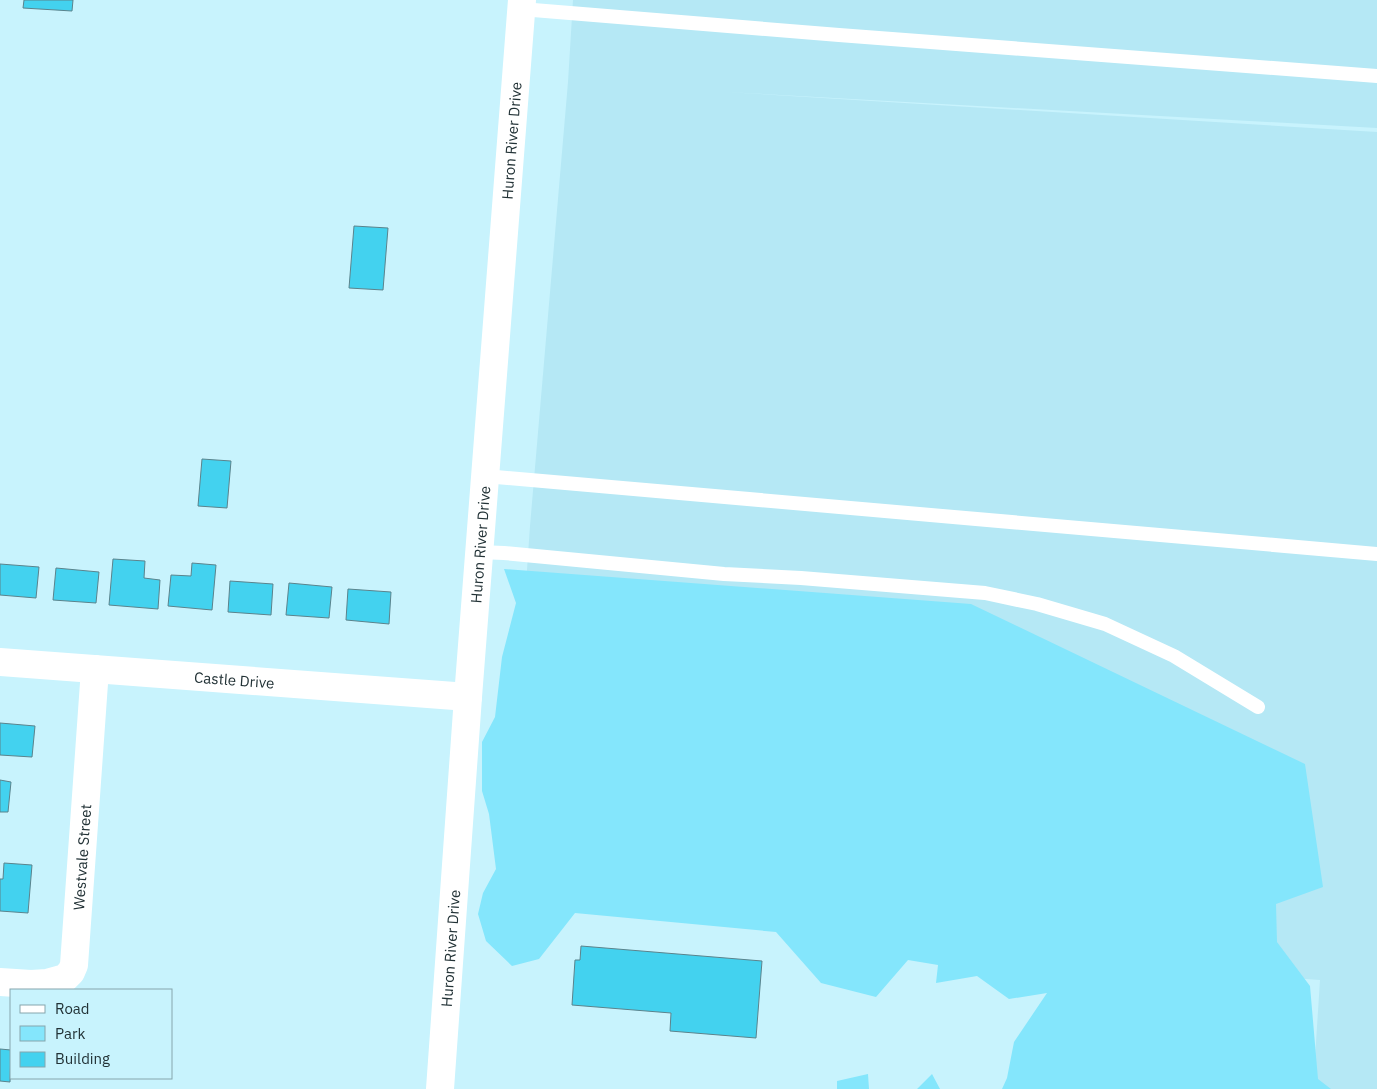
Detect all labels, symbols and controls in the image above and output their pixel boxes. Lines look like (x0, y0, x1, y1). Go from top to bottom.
street label: Huron River Drive (497, 81, 525, 200)
street label: Huron River Drive (466, 485, 494, 604)
street label: Castle Drive (193, 667, 275, 692)
street label: Westvale Street (68, 804, 95, 911)
street label: Huron River Drive (436, 889, 464, 1008)
legend (10, 989, 172, 1079)
text: Road (55, 999, 90, 1018)
text: Park (55, 1024, 85, 1043)
text: Building (55, 1049, 110, 1068)

